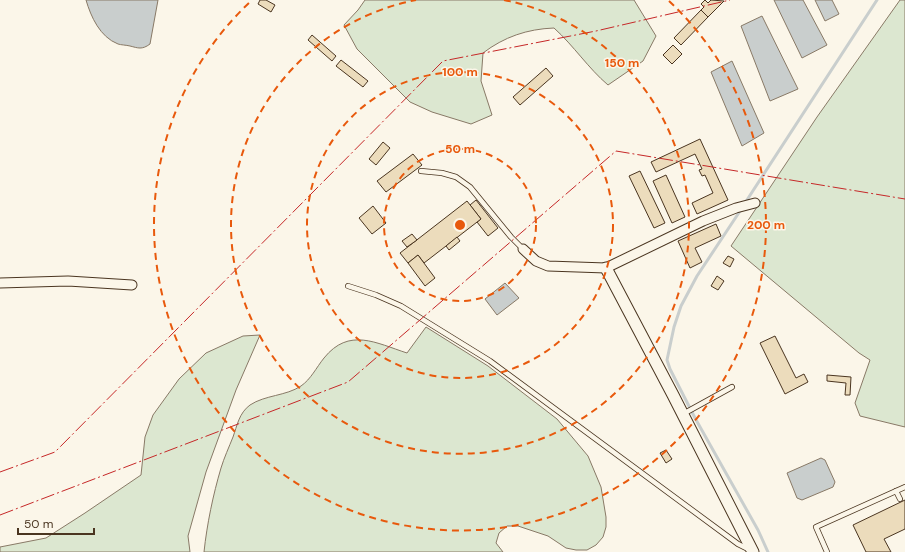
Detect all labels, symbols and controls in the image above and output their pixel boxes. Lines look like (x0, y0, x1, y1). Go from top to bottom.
text: 150 m (605, 55, 639, 71)
text: 100 m (442, 64, 478, 80)
text: 50 m (445, 141, 475, 157)
text: 200 m (747, 217, 785, 233)
centre of rings (453, 218, 467, 232)
scale bar (18, 510, 94, 536)
text: 50 m (24, 516, 53, 532)

